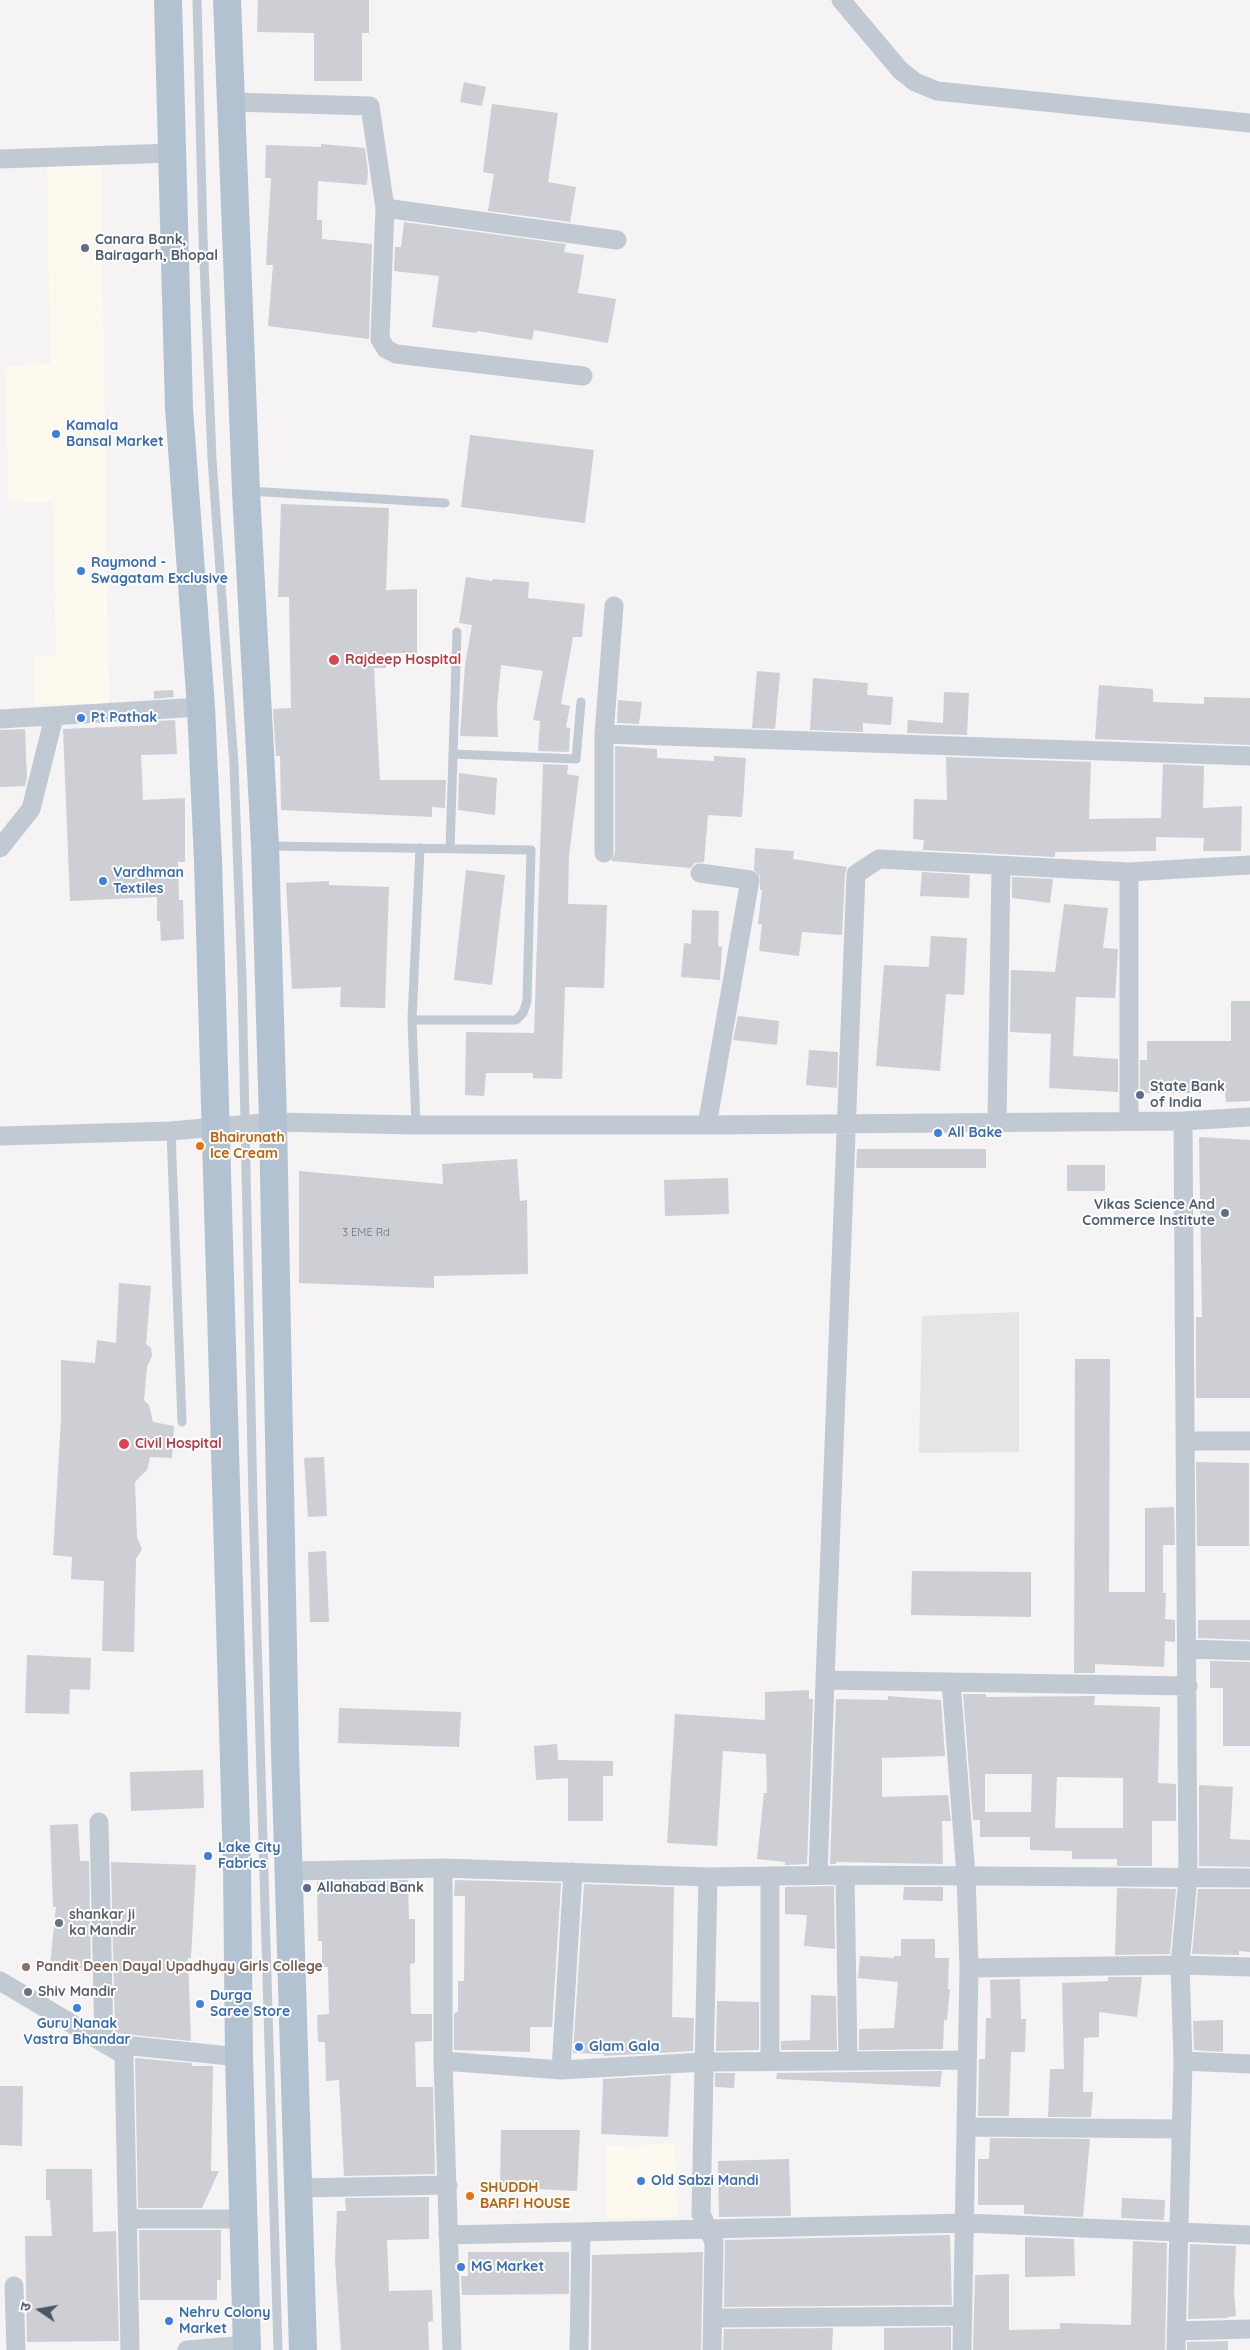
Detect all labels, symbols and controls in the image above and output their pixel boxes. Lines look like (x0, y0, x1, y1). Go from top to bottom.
place label: Canara Bank, Bairagarh, Bhopal (95, 232, 218, 264)
marker: Canara Bank, Bairagarh, Bhopal (79, 242, 91, 254)
place label: Kamala Bansal Market (66, 418, 164, 451)
marker: Kamala Bansal Market (50, 428, 62, 440)
place label: Raymond - Swagatam Exclusive (91, 555, 228, 588)
marker: Raymond - Swagatam Exclusive (75, 565, 87, 577)
place label: Rajdeep Hospital (345, 652, 461, 668)
marker: Rajdeep Hospital (327, 653, 341, 667)
place label: Pt Pathak (91, 710, 157, 726)
marker: Pt Pathak (75, 712, 87, 724)
place label: Vardhman Textiles (113, 865, 184, 898)
marker: Vardhman Textiles (97, 875, 109, 887)
place label: State Bank of India (1150, 1079, 1225, 1112)
marker: State Bank of India (1134, 1089, 1146, 1101)
place label: All Bake (948, 1125, 1002, 1141)
marker: All Bake (932, 1127, 944, 1139)
place label: Bhairunath Ice Cream (210, 1130, 285, 1162)
marker: Bhairunath Ice Cream (194, 1140, 206, 1152)
place label: Vikas Science And Commerce Institute (1082, 1197, 1215, 1230)
marker: Vikas Science And Commerce Institute (1219, 1207, 1231, 1219)
house number: 3 EME Rd (342, 1226, 390, 1240)
place label: Civil Hospital (135, 1436, 222, 1452)
marker: Civil Hospital (117, 1437, 131, 1451)
place label: Lake City Fabrics (218, 1840, 281, 1872)
marker: Lake City Fabrics (202, 1850, 214, 1862)
place label: Allahabad Bank (317, 1880, 424, 1896)
marker: Allahabad Bank (301, 1882, 313, 1894)
place label: shankar ji ka Mandir (69, 1907, 136, 1940)
marker: shankar ji ka Mandir (53, 1917, 65, 1929)
place label: Pandit Deen Dayal Upadhyay Girls College (36, 1959, 323, 1975)
marker: Pandit Deen Dayal Upadhyay Girls College (20, 1961, 32, 1973)
place label: Shiv Mandir (38, 1984, 116, 2000)
marker: Shiv Mandir (22, 1986, 34, 1998)
place label: Durga Saree Store (210, 1988, 290, 2020)
marker: Durga Saree Store (194, 1998, 206, 2010)
marker: Guru Nanak Vastra Bhandar (71, 2002, 83, 2014)
place label: Guru Nanak Vastra Bhandar (23, 2016, 131, 2048)
place label: Glam Gala (589, 2039, 659, 2055)
marker: Glam Gala (573, 2041, 585, 2053)
place label: Old Sabzi Mandi (651, 2173, 758, 2189)
marker: Old Sabzi Mandi (635, 2175, 647, 2187)
place label: SHUDDH BARFI HOUSE (480, 2180, 570, 2212)
marker: SHUDDH BARFI HOUSE (464, 2190, 476, 2202)
place label: MG Market (471, 2259, 544, 2275)
marker: MG Market (455, 2261, 467, 2273)
north arrow (15, 2285, 65, 2335)
text: उ (16, 2301, 35, 2313)
place label: Nehru Colony Market (179, 2305, 270, 2338)
marker: Nehru Colony Market (163, 2315, 175, 2327)

